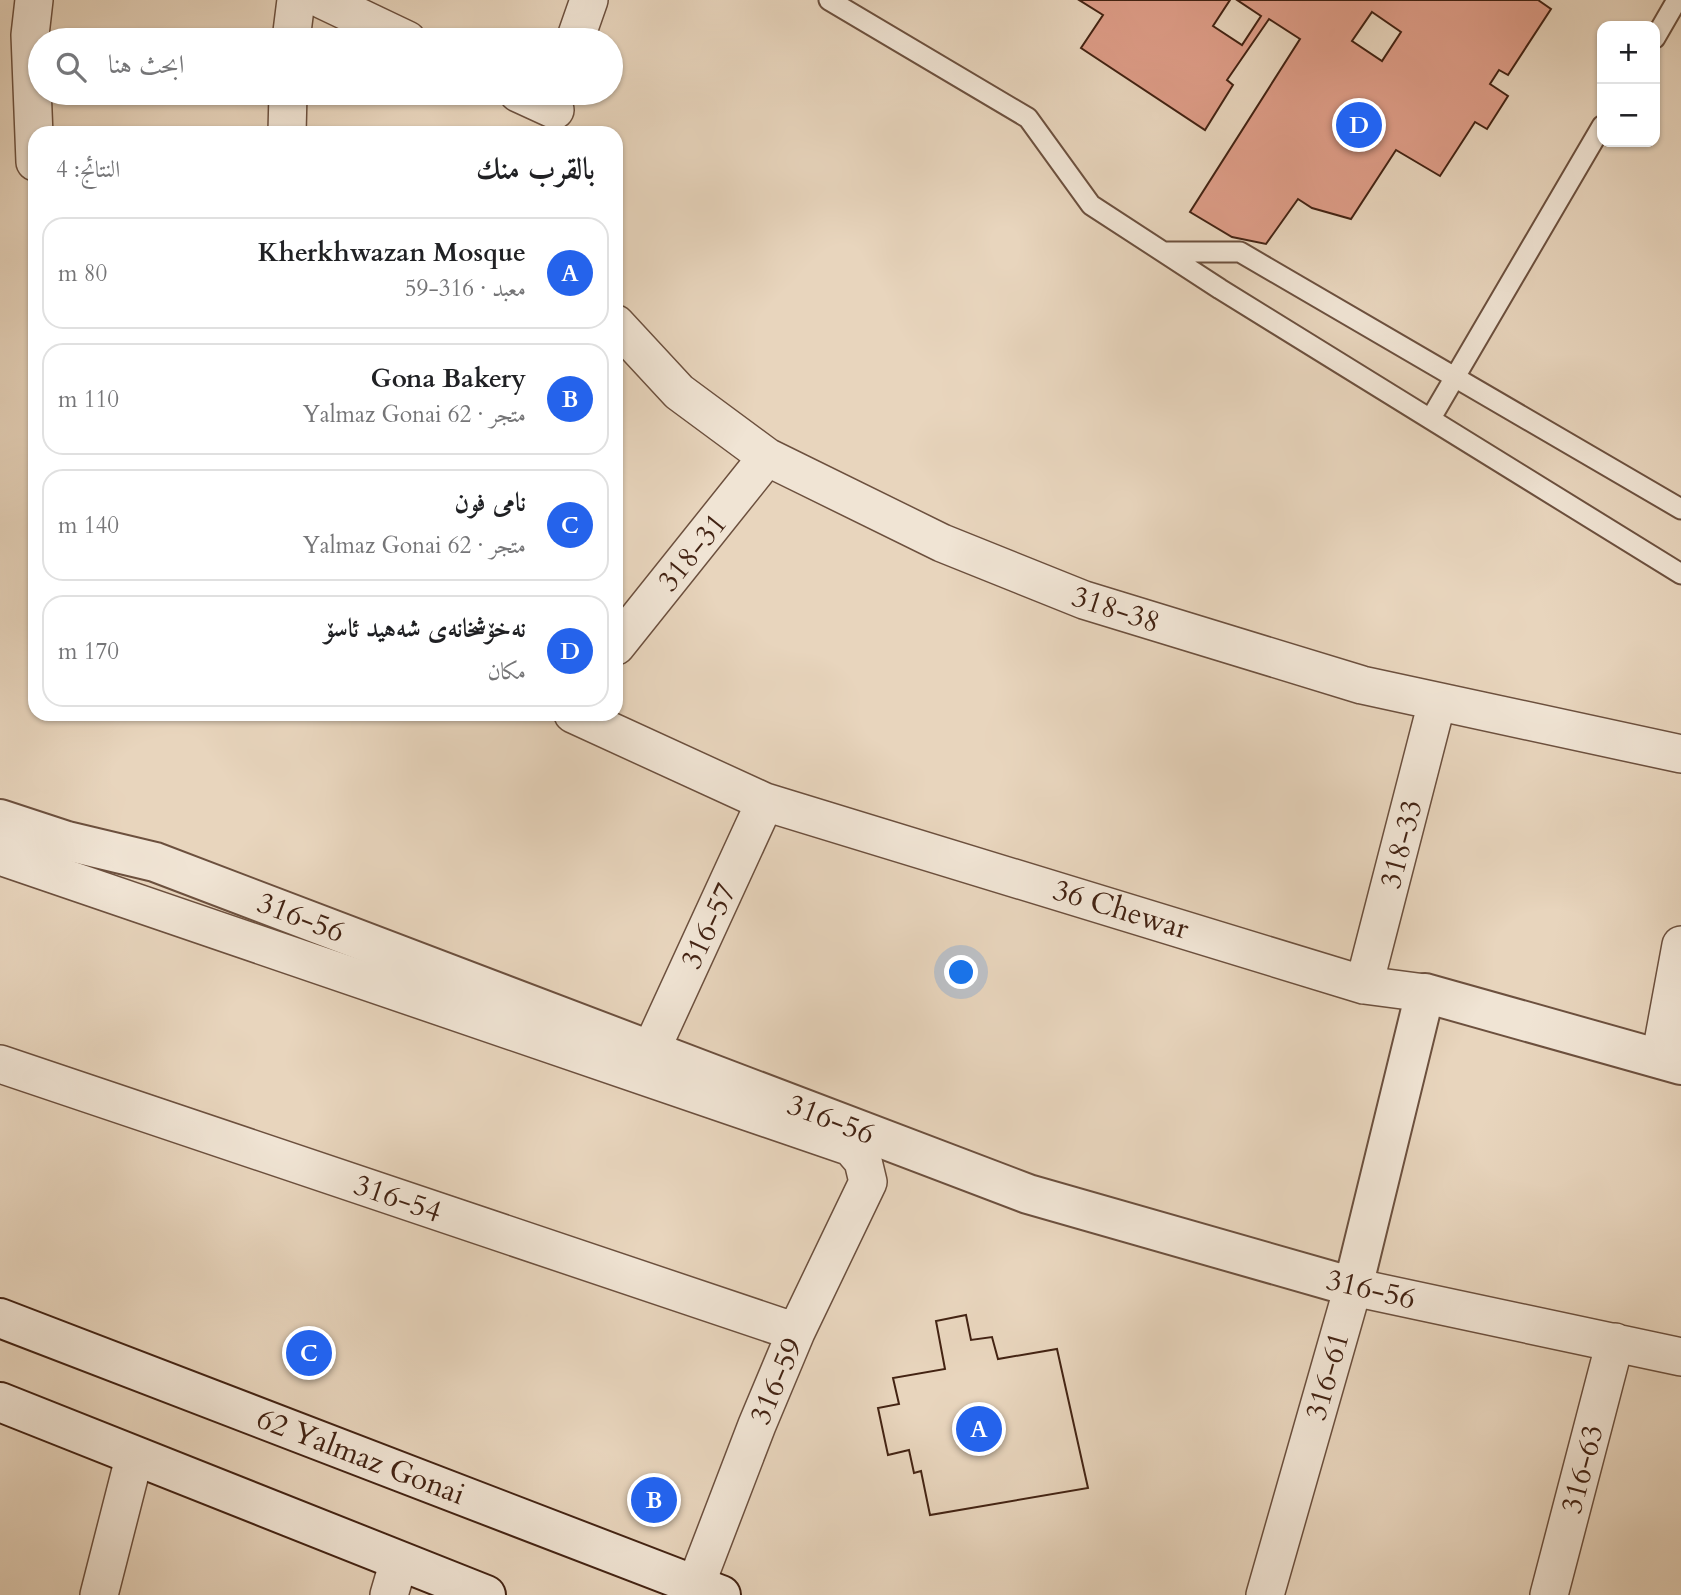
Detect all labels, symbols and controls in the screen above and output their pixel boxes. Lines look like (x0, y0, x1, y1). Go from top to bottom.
map controls (1597, 21, 1660, 147)
button: + (1597, 21, 1660, 84)
search box (28, 28, 623, 105)
text: ابحث هنا (108, 47, 184, 82)
icon: search (52, 48, 90, 86)
button: − (1597, 84, 1660, 147)
pin: D (1336, 99, 1382, 151)
text: بالقرب منك (476, 149, 595, 190)
text: النتائج: 4 (56, 154, 120, 185)
text: Kherkhwazan Mosque (258, 235, 526, 270)
text: 80 m (58, 258, 107, 289)
text: A (561, 258, 579, 289)
text: معبد · 316-59 (405, 273, 526, 304)
text: Gona Bakery (371, 361, 526, 396)
text: 110 m (58, 384, 119, 415)
text: B (562, 384, 578, 415)
text: متجر · 62 Yalmaz Gonai (303, 399, 526, 430)
text: نامی فون (454, 485, 526, 520)
street label: 318-31 (648, 504, 737, 600)
text: 140 m (58, 510, 119, 541)
text: C (561, 510, 579, 541)
text: متجر · 62 Yalmaz Gonai (303, 530, 526, 561)
street label: 318-38 (1067, 576, 1165, 643)
text: نەخۆشخانەی شەهید ئاسۆ (324, 611, 526, 646)
text: 170 m (58, 636, 119, 667)
text: D (560, 636, 580, 667)
text: مكان (487, 656, 526, 687)
street label: 318-33 (1370, 795, 1433, 893)
street label: 36 Chewar (1048, 869, 1194, 950)
street label: 316-57 (671, 877, 746, 976)
street label: 316-56 (251, 882, 350, 953)
your location (944, 955, 978, 989)
street label: 316-56 (781, 1084, 880, 1155)
street label: 316-54 (349, 1164, 447, 1233)
street label: 316-56 (1322, 1259, 1419, 1320)
pin: C (286, 1327, 332, 1379)
street label: 316-61 (1295, 1327, 1360, 1425)
street label: 316-59 (740, 1332, 813, 1431)
street label: 62 Yalmaz Gonai (251, 1398, 471, 1515)
pin: A (956, 1403, 1002, 1455)
street label: 316-63 (1551, 1420, 1614, 1518)
pin: B (631, 1474, 677, 1526)

